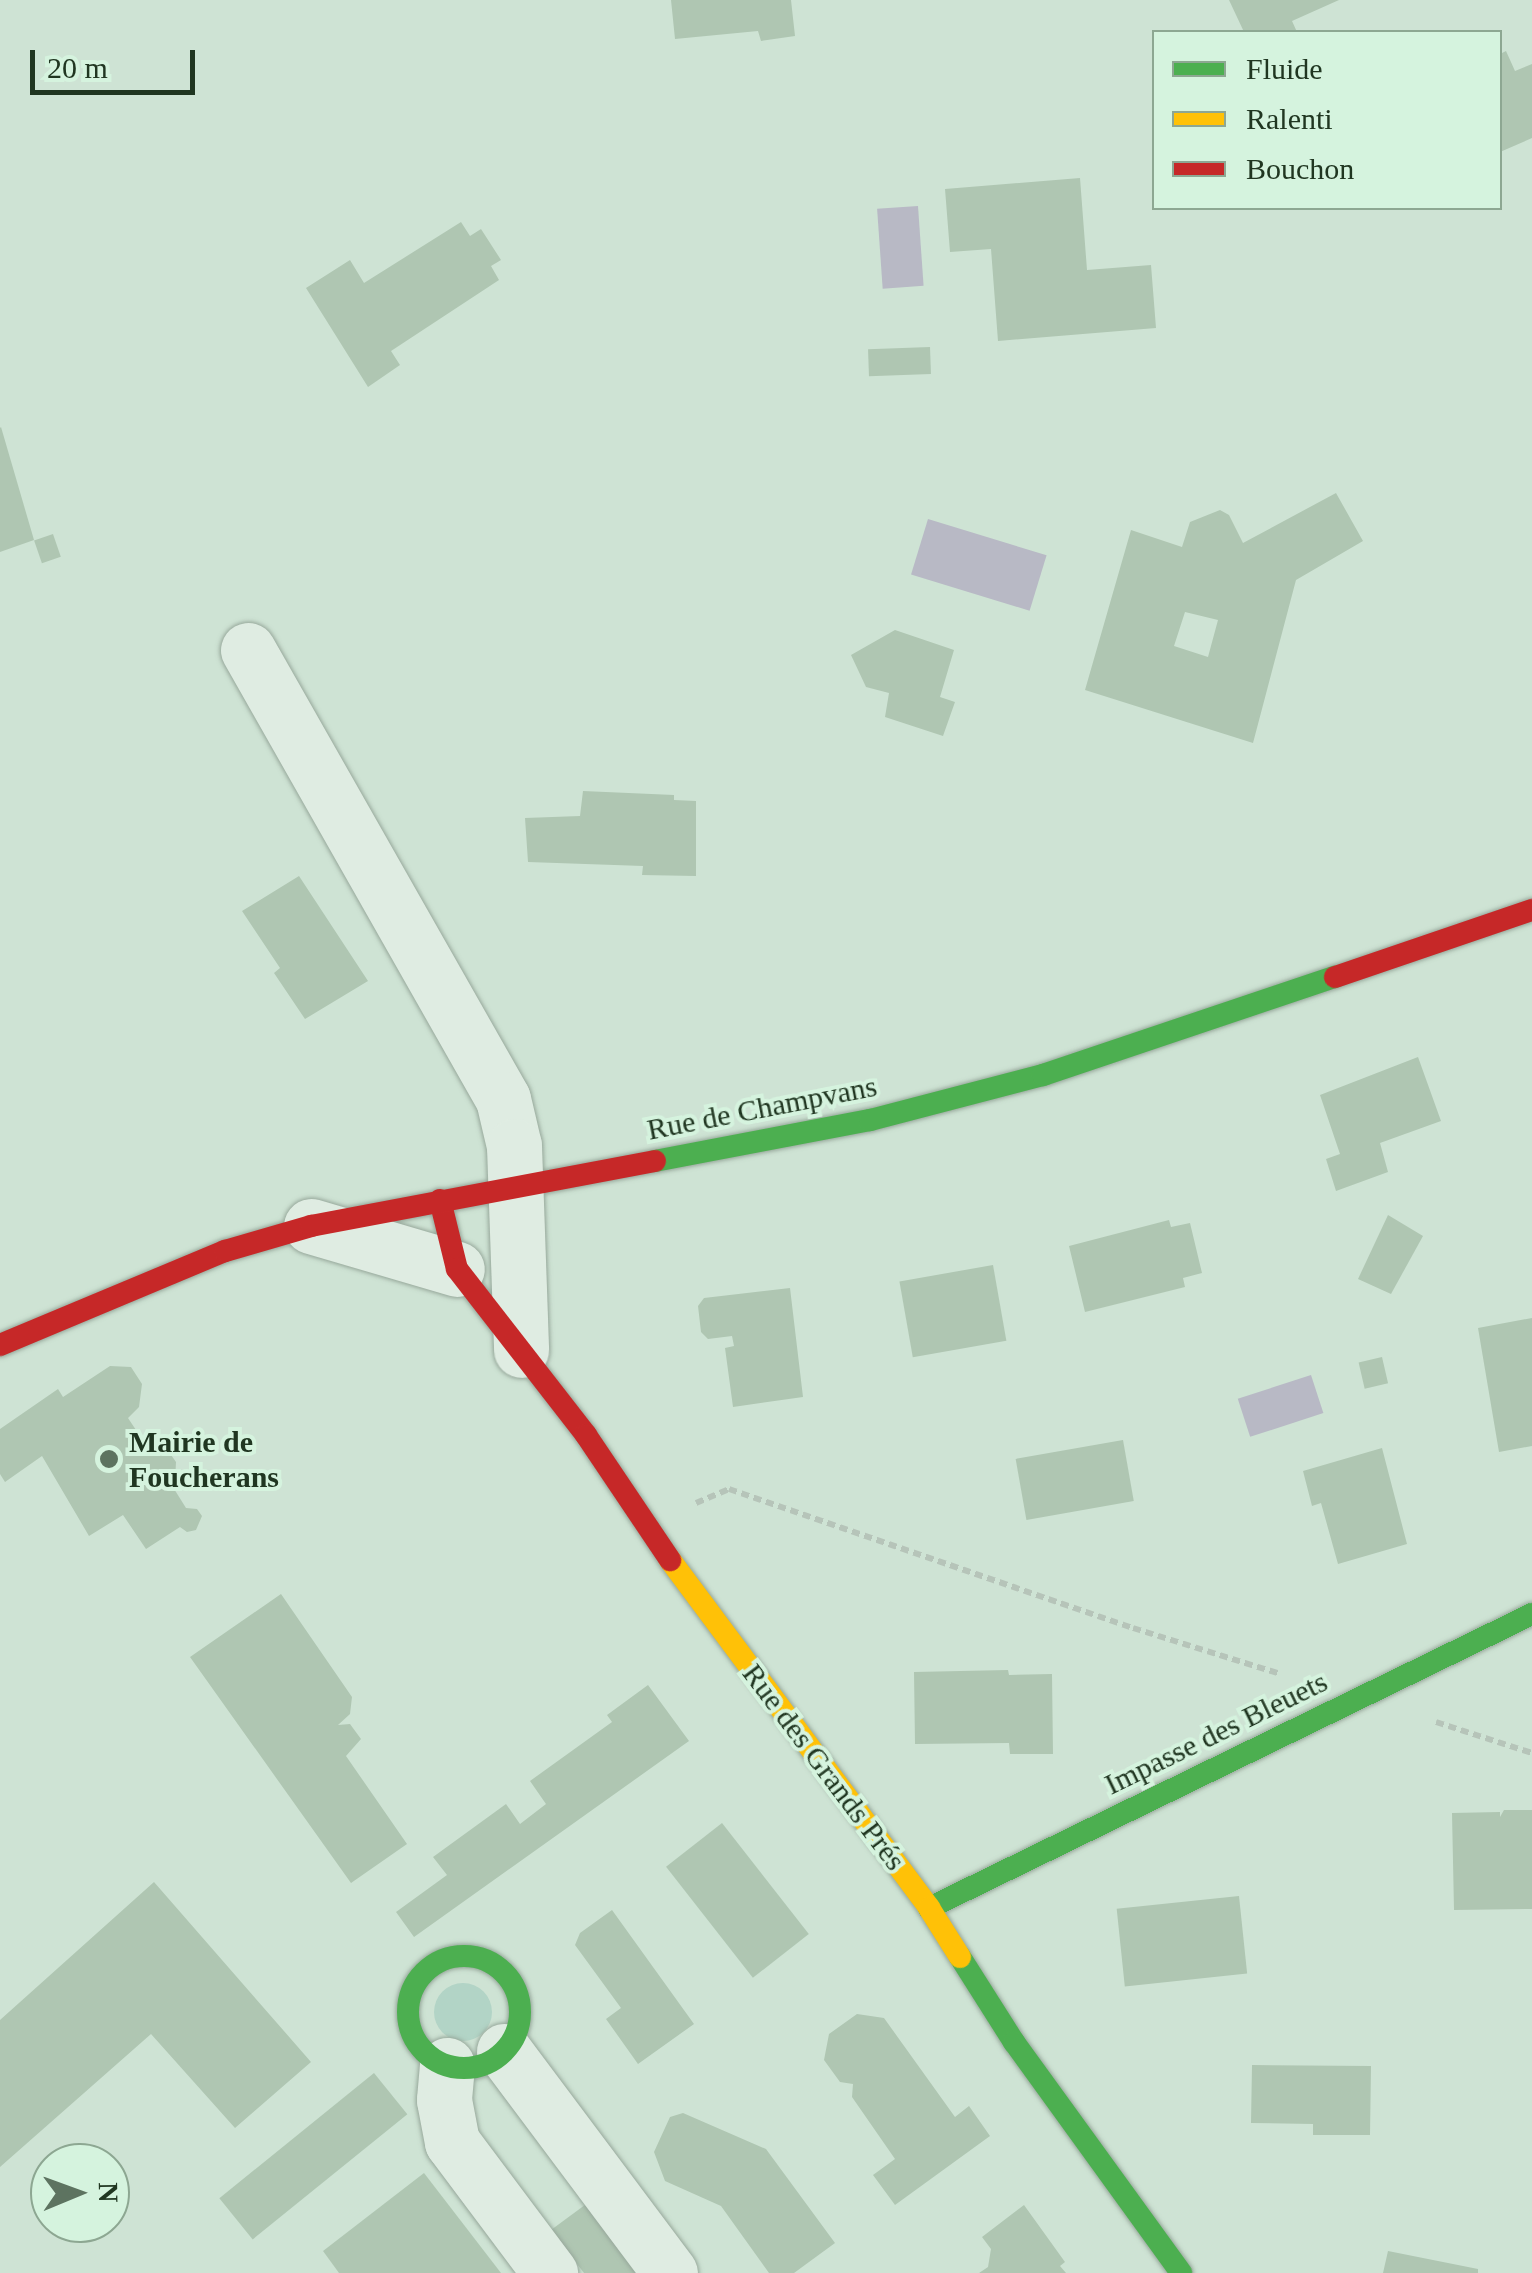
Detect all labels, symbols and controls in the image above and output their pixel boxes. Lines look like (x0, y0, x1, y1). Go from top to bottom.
scale bar (35, 30, 200, 92)
legend (1152, 30, 1502, 210)
text: 20 m (47, 51, 108, 84)
text: Fluide (1246, 52, 1323, 85)
text: Ralenti (1246, 102, 1333, 135)
text: Bouchon (1246, 152, 1354, 185)
street label: Rue de Champvans (644, 1068, 880, 1148)
place label: Mairie de Foucherans (129, 1424, 279, 1494)
marker: Mairie de Foucherans (98, 1448, 120, 1470)
street label: Rue des Grands Prés (735, 1657, 913, 1877)
street label: Impasse des Bleuets (1099, 1663, 1333, 1803)
north arrow (30, 2143, 130, 2243)
text: N (93, 2182, 124, 2203)

